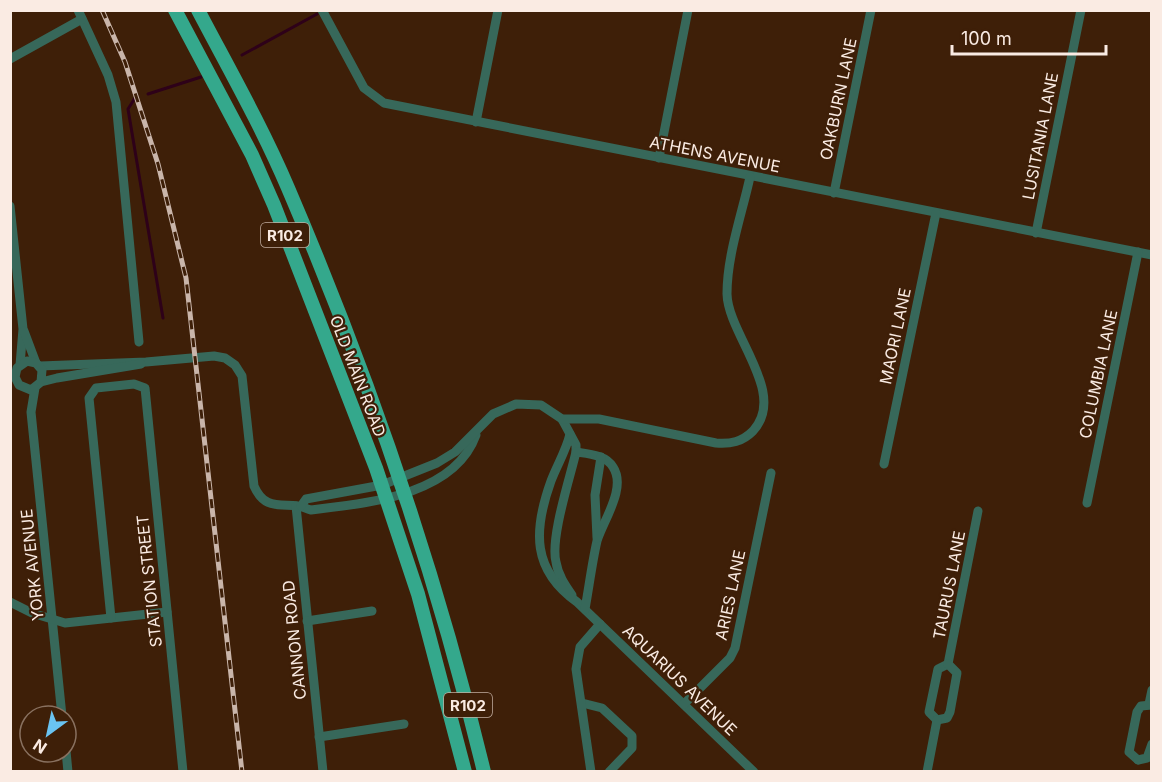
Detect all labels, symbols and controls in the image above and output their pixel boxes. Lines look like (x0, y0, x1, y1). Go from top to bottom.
scale bar (952, 18, 1106, 56)
text: 100 m (961, 28, 1012, 49)
street label: OAKBURN LANE (815, 36, 861, 162)
street label: LUSITANIA LANE (1018, 71, 1062, 201)
street label: ATHENS AVENUE (648, 132, 782, 176)
road number: R102 (261, 223, 309, 247)
street label: MAORI LANE (875, 286, 915, 386)
street label: COLUMBIA LANE (1075, 308, 1121, 440)
street label: OLD MAIN ROAD (326, 313, 390, 439)
street label: YORK AVENUE (16, 508, 48, 622)
street label: STATION STREET (132, 514, 166, 648)
street label: TAURUS LANE (929, 529, 969, 641)
street label: ARIES LANE (711, 548, 749, 642)
street label: CANNON ROAD (278, 579, 310, 701)
street label: AQUARIUS AVENUE (619, 620, 741, 740)
road number: R102 (444, 693, 492, 717)
north arrow (18, 704, 78, 764)
text: N (29, 735, 50, 758)

